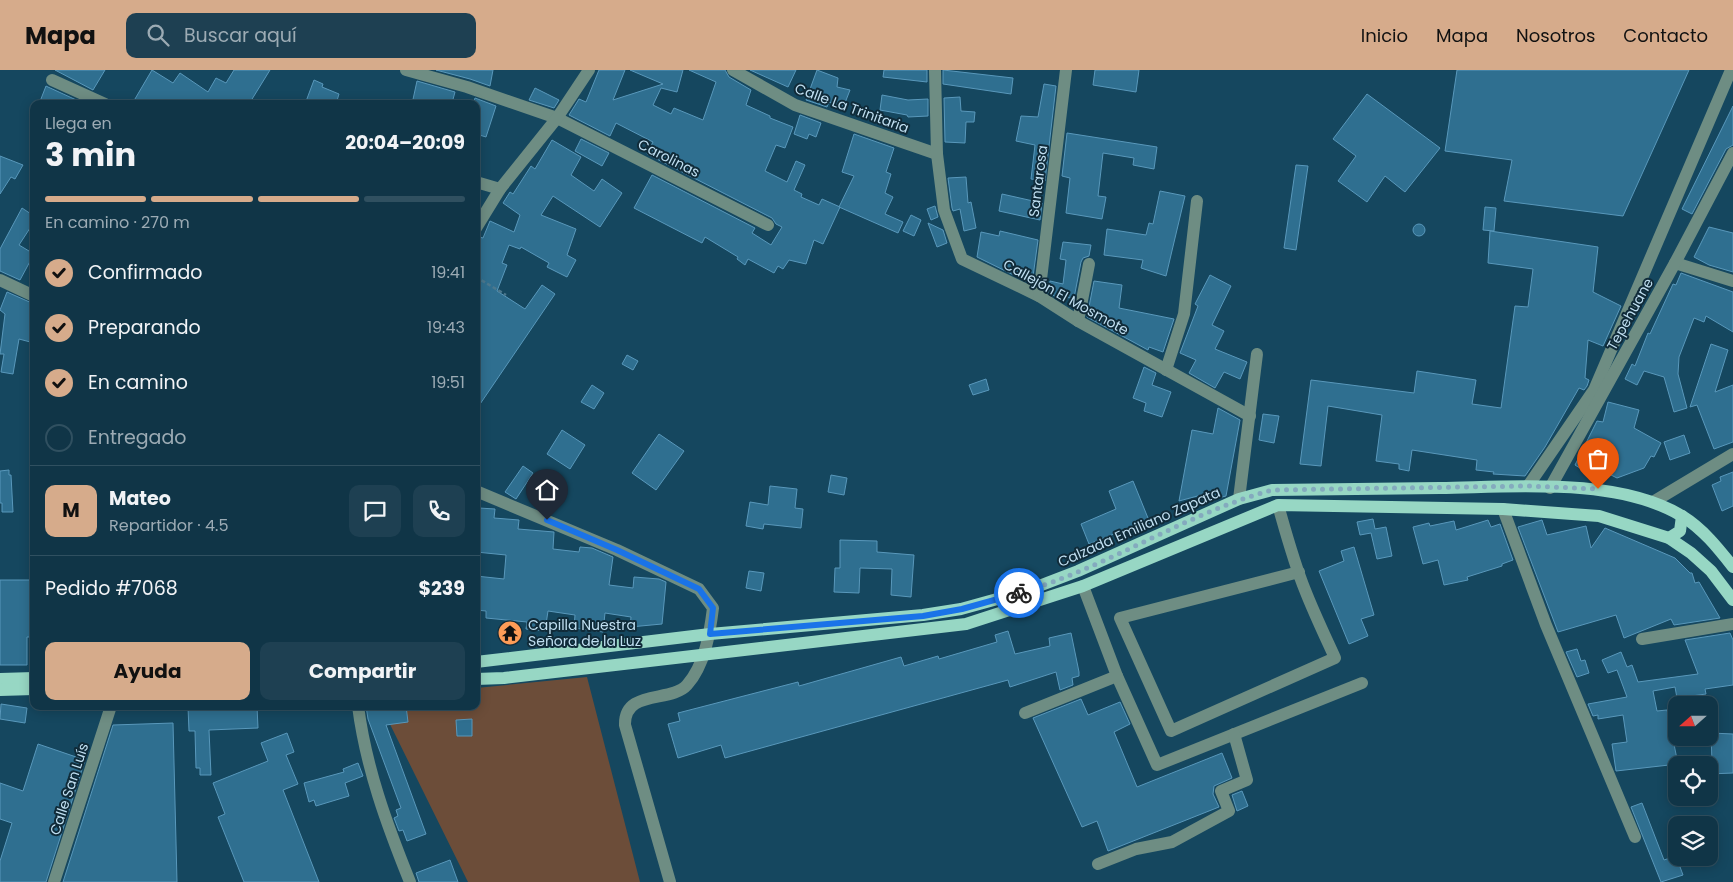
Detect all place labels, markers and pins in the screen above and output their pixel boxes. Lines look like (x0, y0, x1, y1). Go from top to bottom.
pin (1577, 438, 1619, 489)
pin (526, 469, 568, 520)
place label: Capilla Nuestra Señora de la Luz (528, 615, 641, 651)
temple icon: Capilla Nuestra Señora de la Luz (497, 620, 523, 646)

